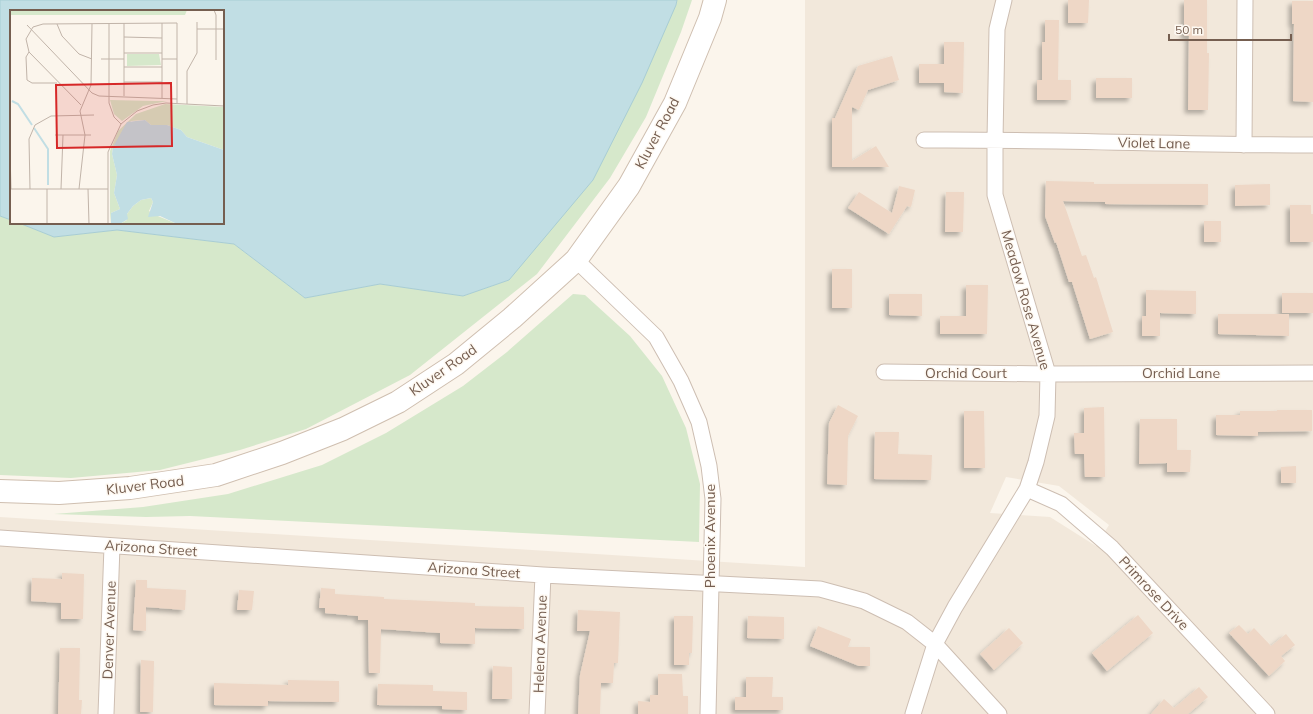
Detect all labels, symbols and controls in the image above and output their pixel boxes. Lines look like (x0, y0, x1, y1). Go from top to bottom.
inset map (10, 10, 224, 224)
scale bar (1169, 16, 1291, 42)
text: 50 m (1175, 22, 1203, 37)
street label: Kluver Road (631, 94, 683, 172)
street label: Violet Lane (1118, 133, 1190, 153)
street label: Meadow Rose Avenue (997, 228, 1055, 372)
street label: Kluver Road (406, 340, 480, 400)
street label: Orchid Court (925, 364, 1007, 382)
street label: Orchid Lane (1142, 364, 1220, 382)
street label: Kluver Road (105, 471, 185, 499)
street label: Phoenix Avenue (701, 484, 719, 588)
street label: Arizona Street (104, 536, 198, 560)
street label: Primrose Drive (1115, 552, 1193, 634)
street label: Arizona Street (427, 558, 521, 582)
street label: Denver Avenue (98, 580, 120, 680)
street label: Helena Avenue (529, 595, 551, 693)

